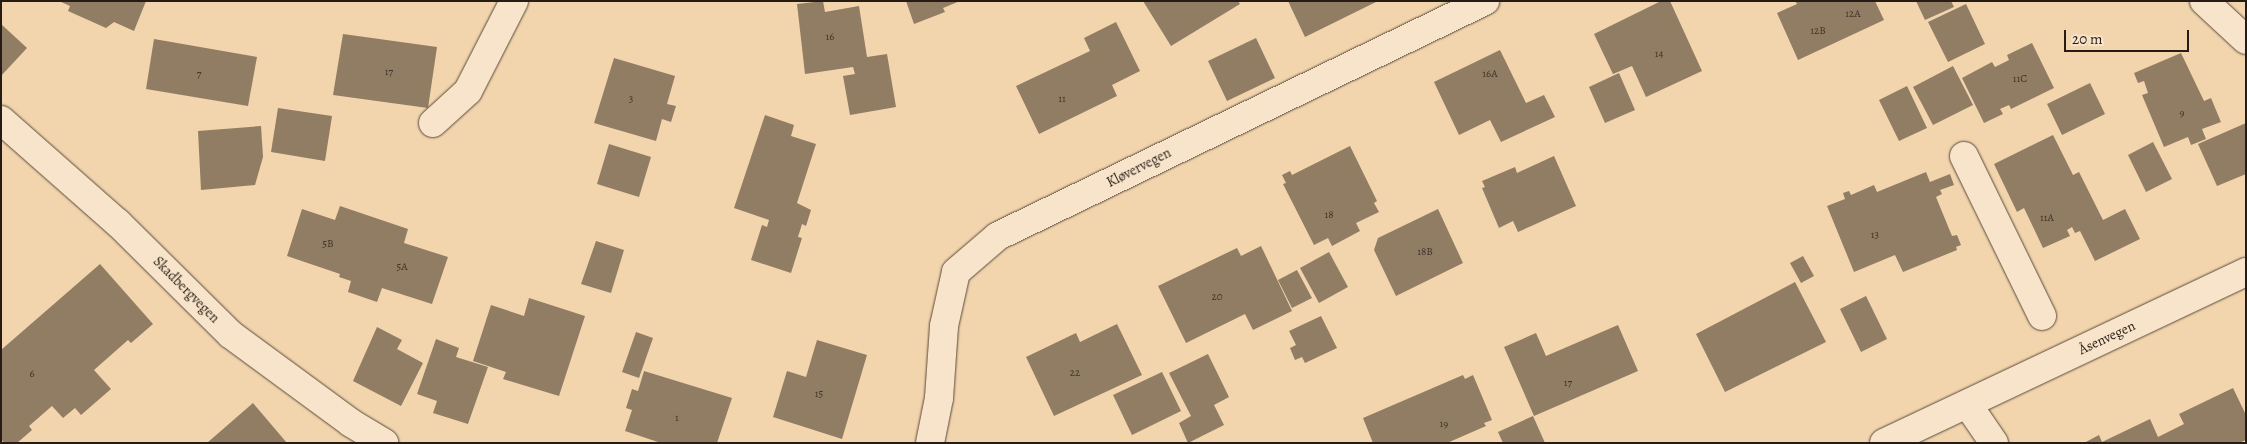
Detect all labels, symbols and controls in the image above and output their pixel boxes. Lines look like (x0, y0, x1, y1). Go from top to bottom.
house number: 12A (1845, 7, 1861, 21)
scale bar (2067, 20, 2192, 52)
house number: 12B (1810, 24, 1826, 38)
text: 20 m (2072, 29, 2103, 49)
house number: 16 (826, 30, 834, 44)
house number: 14 (1655, 47, 1663, 61)
house number: 17 (385, 65, 393, 79)
house number: 7 (197, 67, 201, 81)
house number: 16A (1482, 67, 1498, 81)
house number: 11C (2013, 72, 2027, 86)
house number: 3 (629, 92, 633, 106)
house number: 11 (1058, 92, 1066, 106)
house number: 9 (2179, 106, 2185, 120)
street label: Kløvervegen (1104, 145, 1174, 191)
house number: 18 (1324, 208, 1334, 222)
house number: 11A (2040, 211, 2054, 225)
house number: 13 (1871, 228, 1879, 242)
house number: 5B (322, 237, 334, 251)
house number: 18B (1417, 245, 1433, 259)
street label: Skadbergvegen (149, 253, 223, 327)
house number: 5A (396, 260, 408, 274)
house number: 20 (1211, 290, 1223, 304)
street label: Åsenvegen (2076, 318, 2138, 358)
house number: 22 (1070, 366, 1080, 380)
house number: 6 (29, 367, 35, 381)
house number: 17 (1564, 376, 1572, 390)
house number: 15 (815, 387, 823, 401)
house number: 1 (675, 411, 679, 425)
house number: 19 (1440, 417, 1448, 431)

